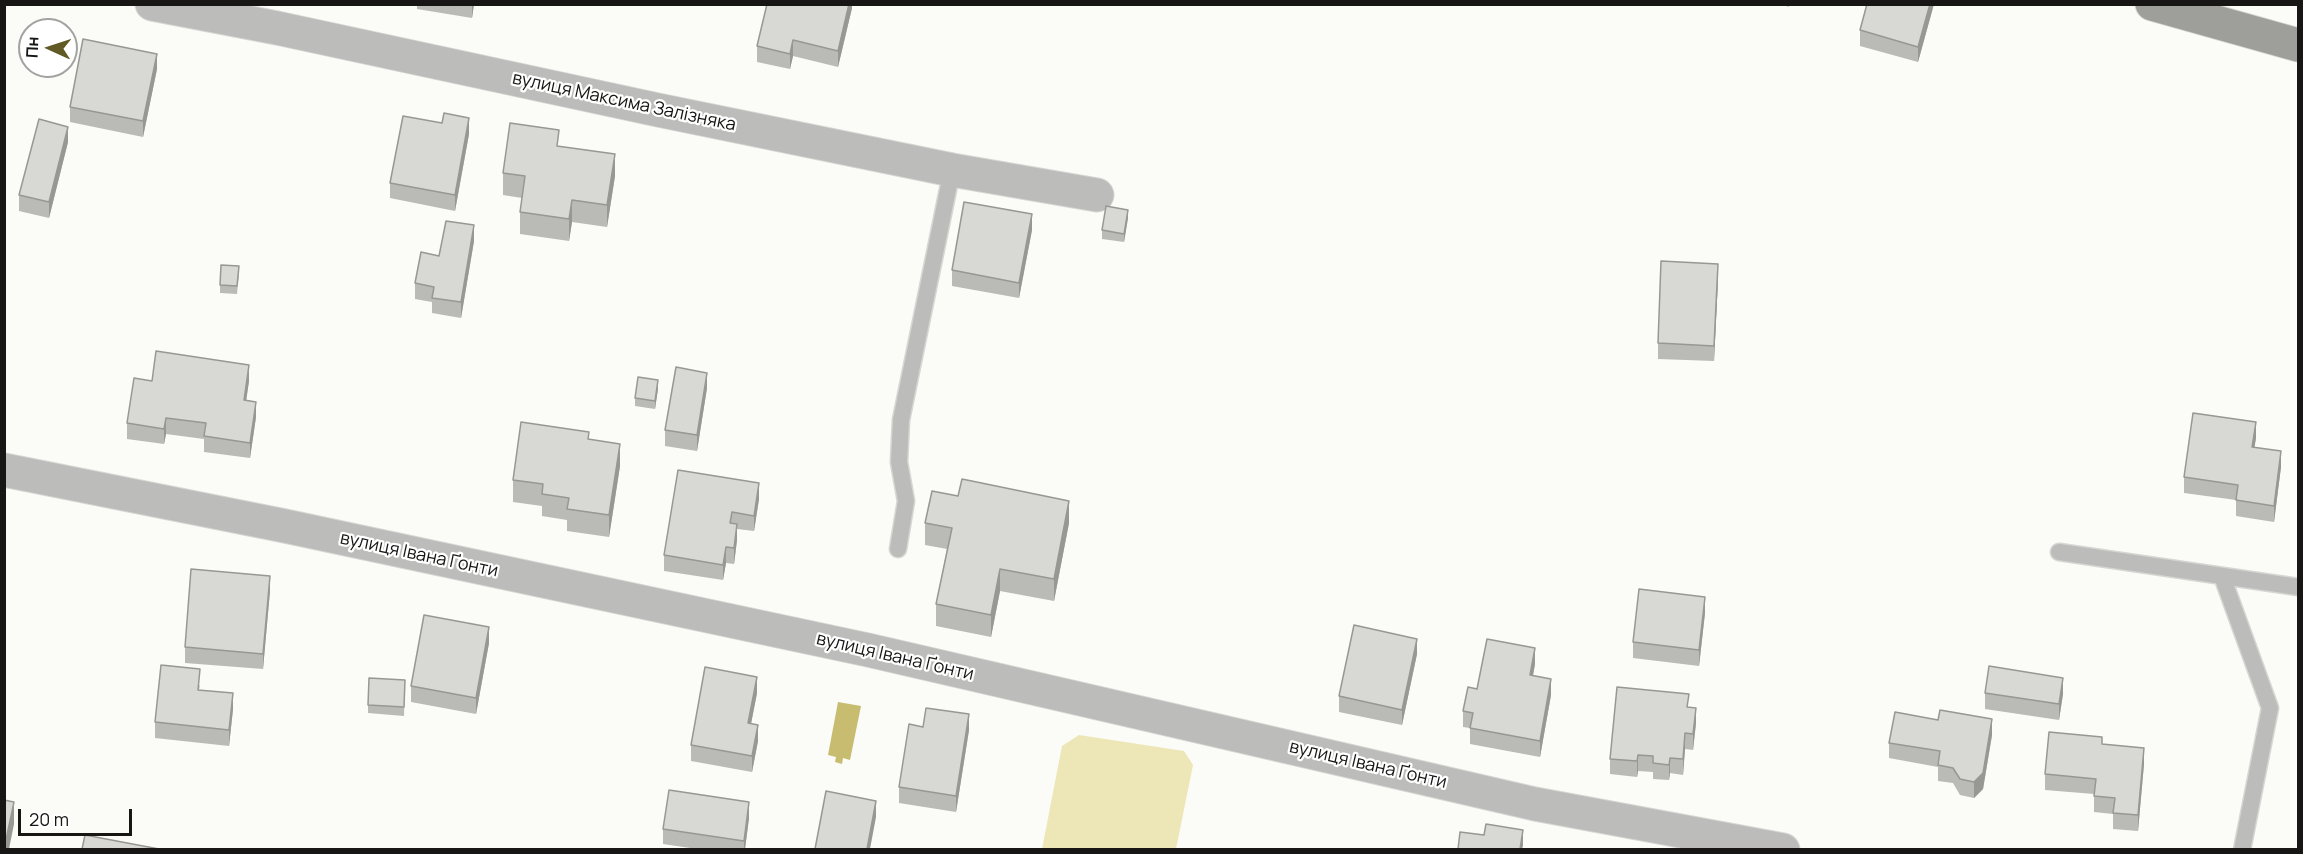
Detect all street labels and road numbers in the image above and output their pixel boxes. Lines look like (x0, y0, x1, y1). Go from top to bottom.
street label: вулиця Максима Залізняка (510, 68, 738, 136)
street label: вулиця Івана Ґонти (338, 528, 500, 582)
street label: вулиця Івана Ґонти (814, 628, 976, 686)
street label: вулиця Івана Ґонти (1287, 736, 1449, 794)

